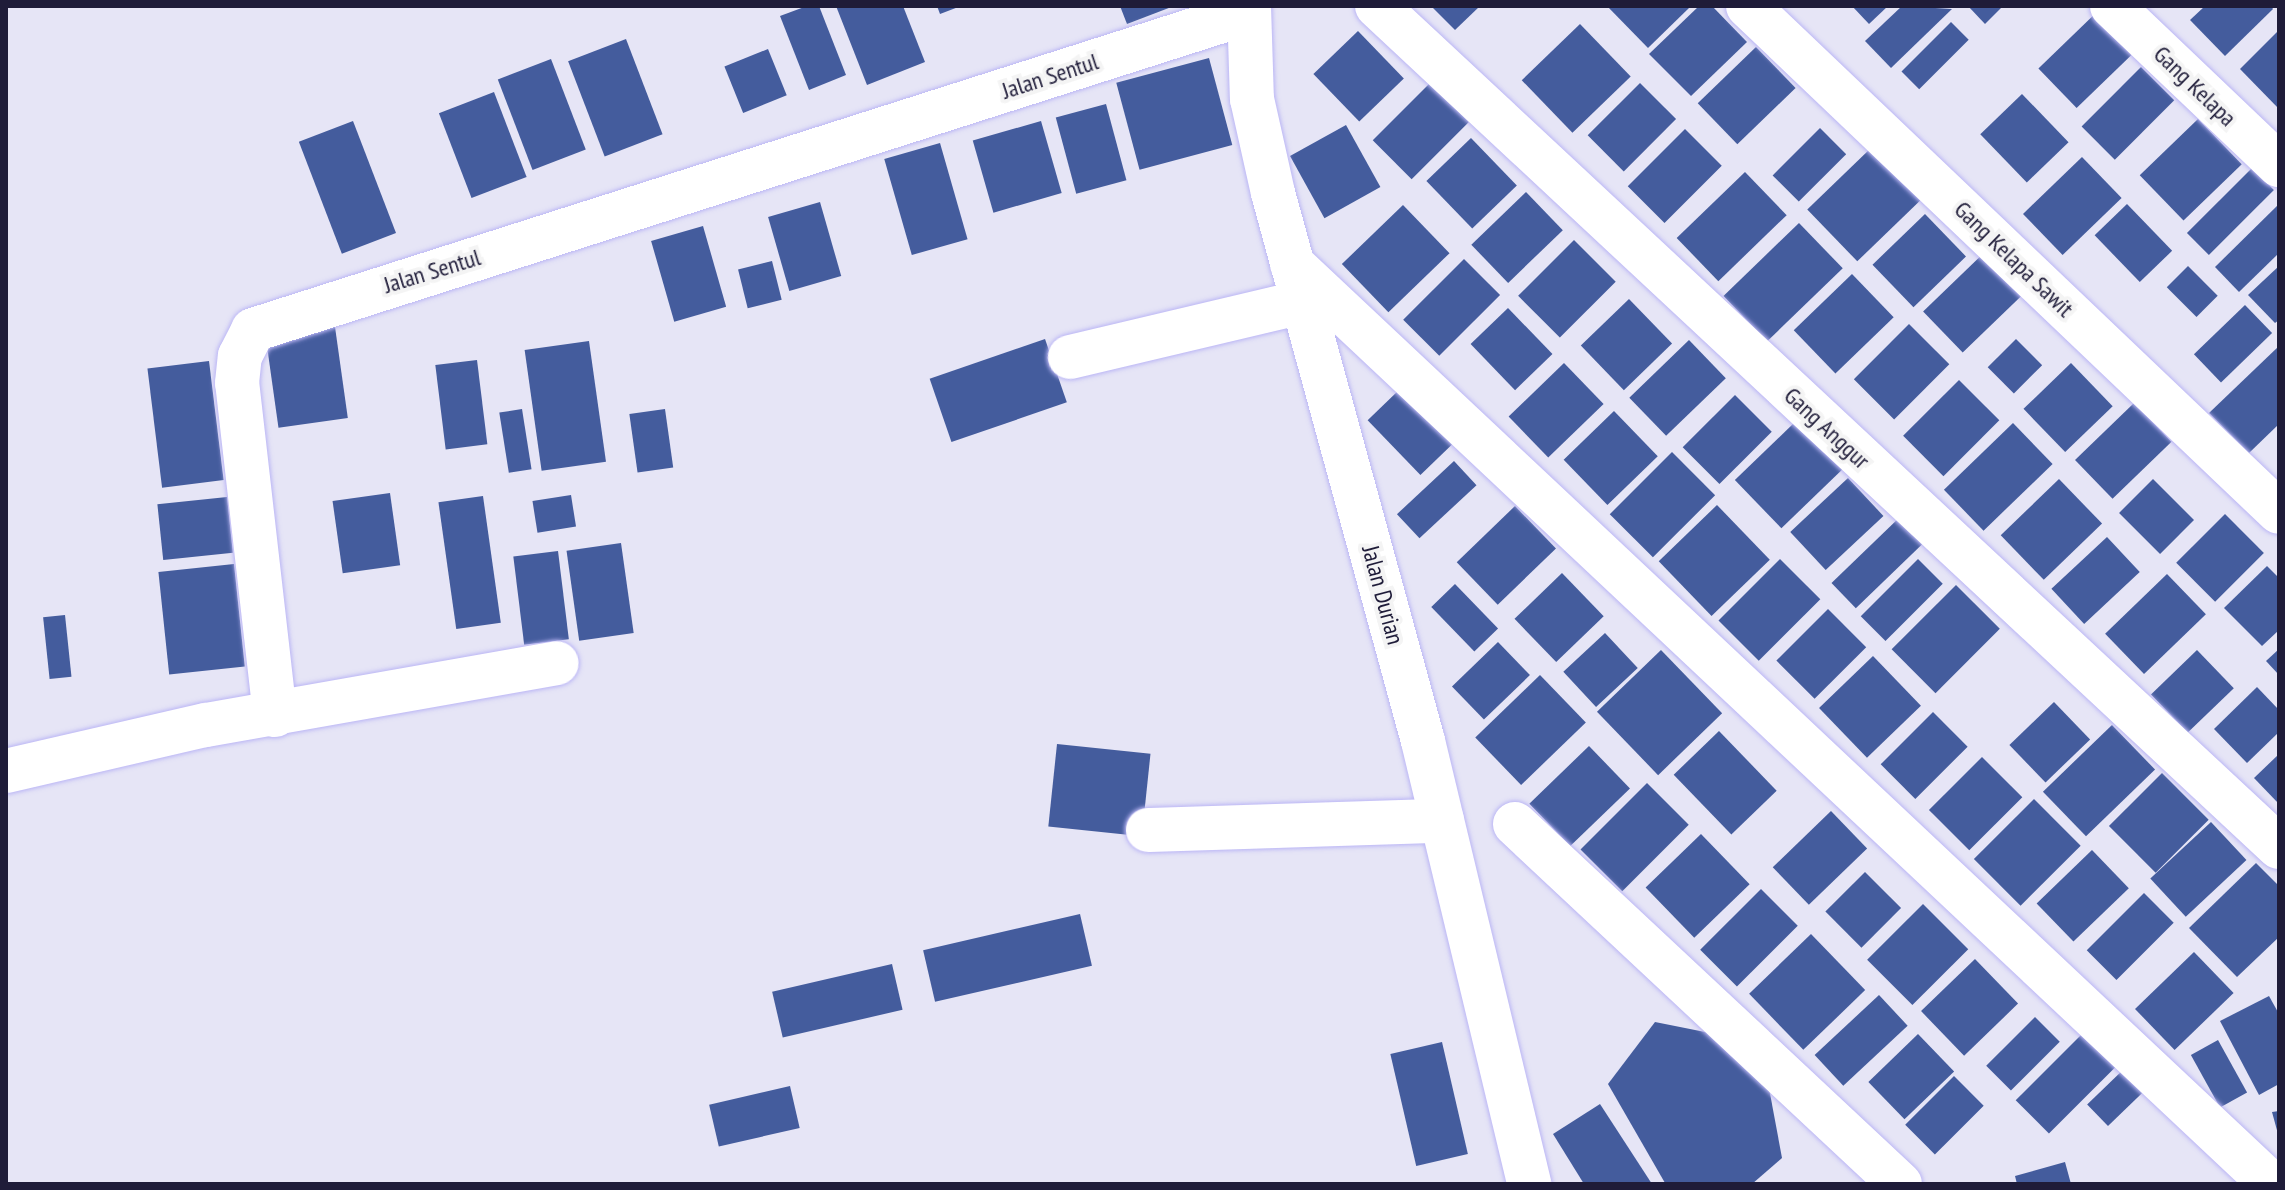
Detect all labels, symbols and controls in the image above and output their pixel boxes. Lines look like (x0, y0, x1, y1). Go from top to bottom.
street label: Gang Kelapa (2148, 40, 2242, 132)
street label: Jalan Sentul (998, 47, 1102, 105)
street label: Gang Kelapa Sawit (1948, 195, 2080, 323)
street label: Jalan Sentul (380, 243, 484, 299)
street label: Gang Anggur (1778, 381, 1876, 475)
street label: Jalan Durian (1356, 542, 1410, 648)

